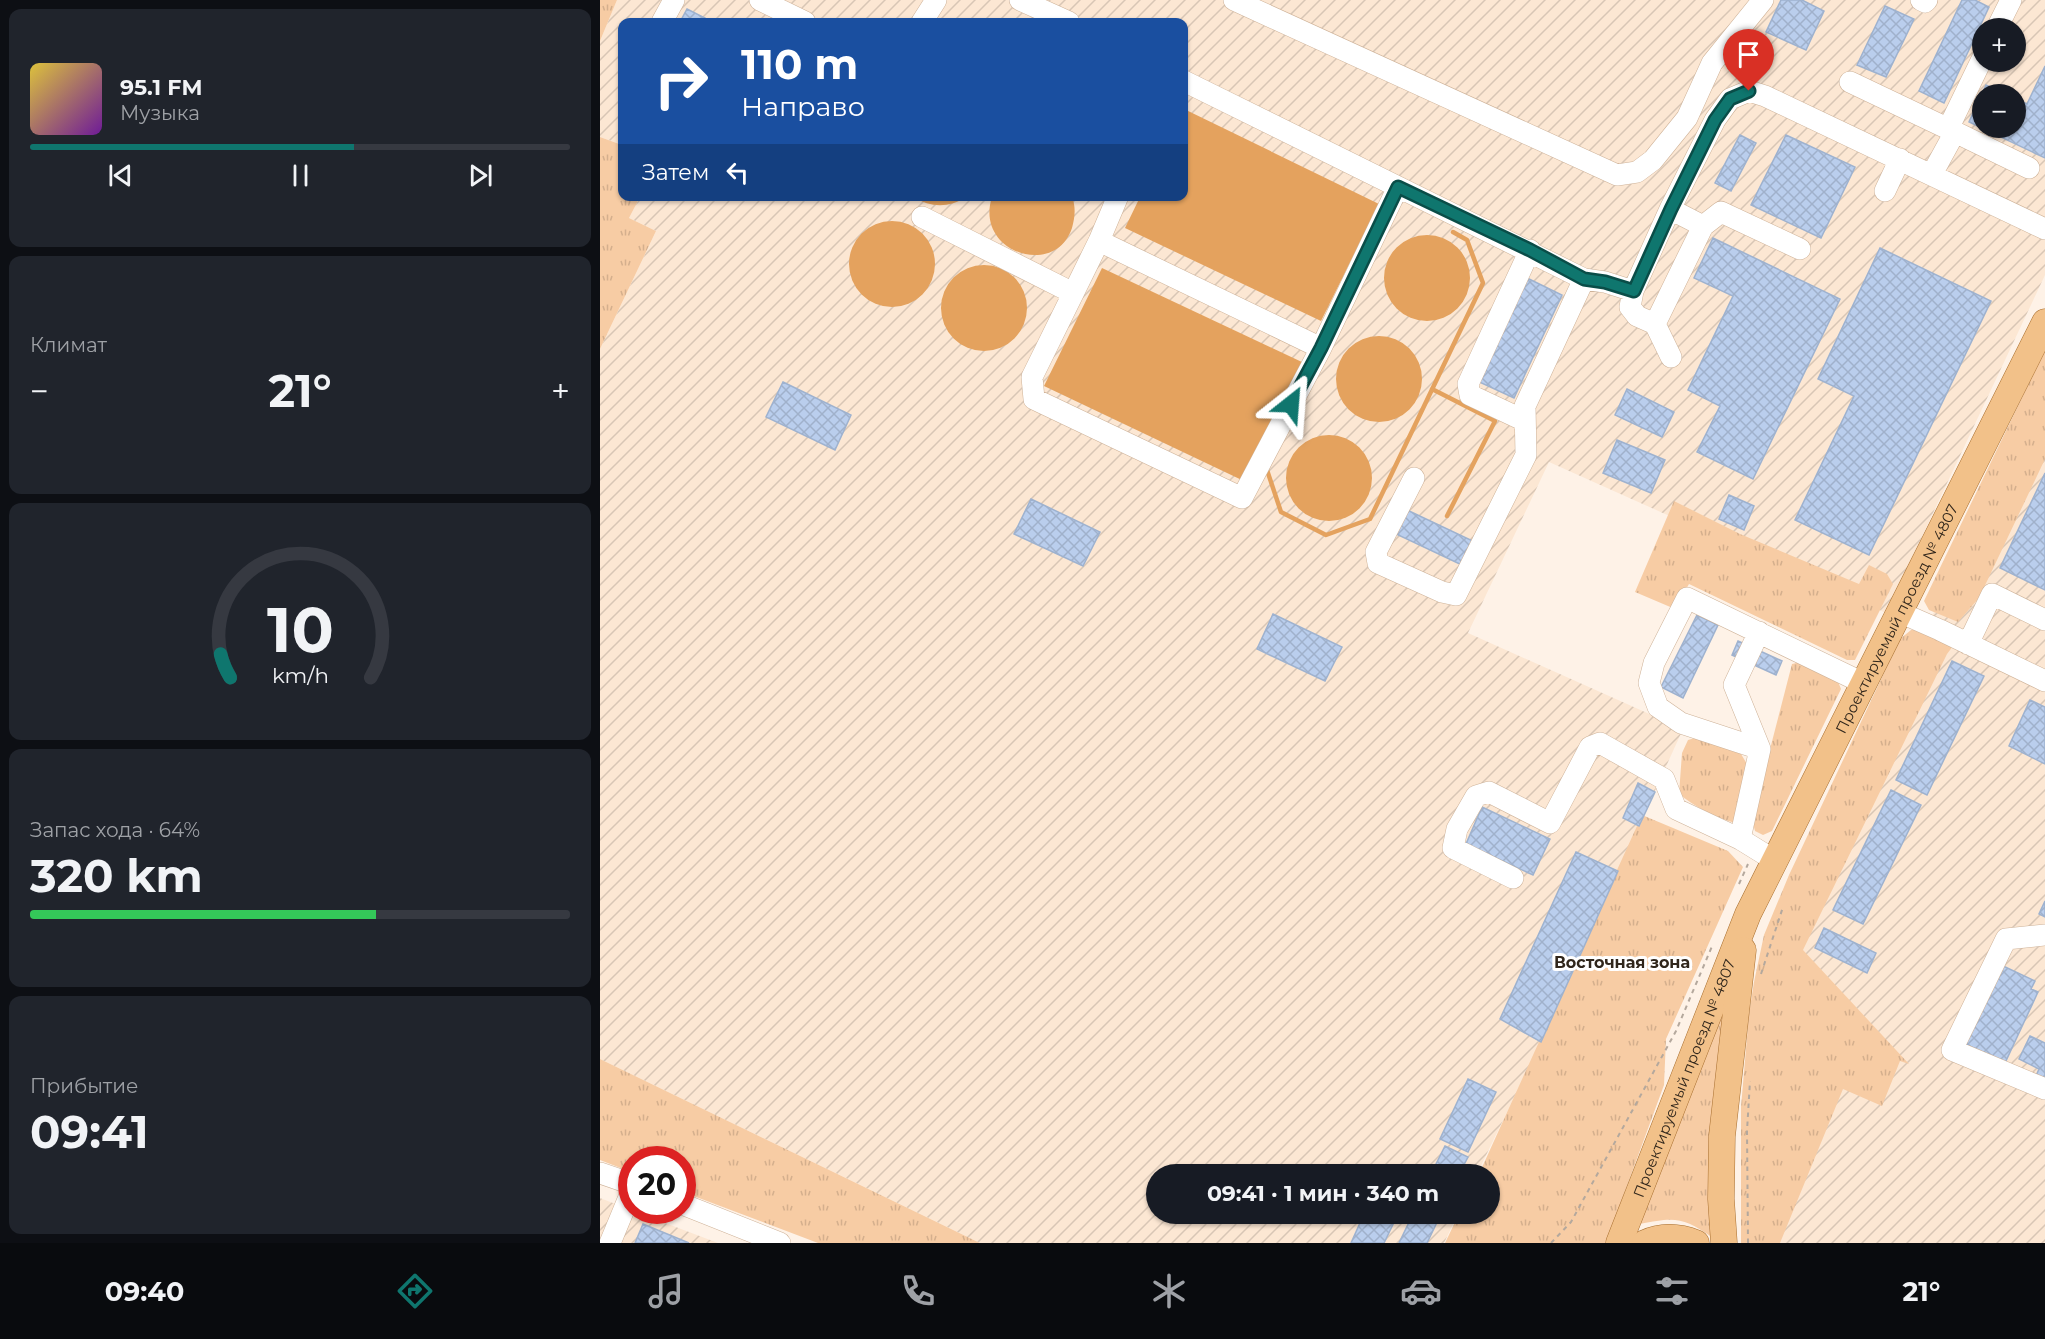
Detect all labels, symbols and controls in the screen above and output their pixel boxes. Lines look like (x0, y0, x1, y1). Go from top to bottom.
map controls (1972, 18, 2026, 138)
button: + (1972, 18, 2026, 72)
pin (1723, 29, 1774, 91)
text: 110 m (741, 38, 858, 90)
icon: arrive (1732, 38, 1765, 71)
icon: right (642, 42, 720, 120)
text: 95.1 FM (120, 74, 202, 101)
button: − (1972, 84, 2026, 138)
text: Направо (741, 90, 865, 123)
text: Музыка (120, 101, 200, 125)
icon: left (721, 156, 754, 189)
icon: previous (104, 159, 137, 192)
icon: pause (284, 159, 317, 192)
icon: next (464, 159, 497, 192)
text: Затем (642, 159, 709, 186)
text: Климат (30, 333, 107, 357)
text: 21° (268, 363, 332, 418)
text: − (30, 371, 49, 411)
text: + (551, 371, 570, 411)
position arrow (1259, 372, 1323, 436)
street label: Проектируемый проезд № 4807 (1831, 500, 1962, 736)
text: 10 (267, 593, 333, 669)
text: km/h (271, 663, 329, 689)
text: Запас хода · 64% (30, 818, 200, 842)
text: 320 km (30, 848, 203, 903)
district label: Восточная зона (1554, 953, 1690, 972)
street label: Проектируемый проезд № 4807 (1628, 956, 1739, 1200)
text: Прибытие (30, 1074, 138, 1098)
text: 09:41 (30, 1104, 149, 1159)
speed limit sign: 20 (618, 1146, 696, 1224)
text: 09:41 · 1 мин · 340 m (1207, 1180, 1439, 1207)
icon: directions (394, 1270, 436, 1312)
icon: music (645, 1270, 687, 1312)
icon: phone (897, 1270, 939, 1312)
icon: climate (1148, 1270, 1190, 1312)
icon: car (1400, 1270, 1442, 1312)
icon: filters (1651, 1270, 1693, 1312)
text: 09:40 (105, 1275, 184, 1308)
text: 21° (1902, 1275, 1940, 1308)

